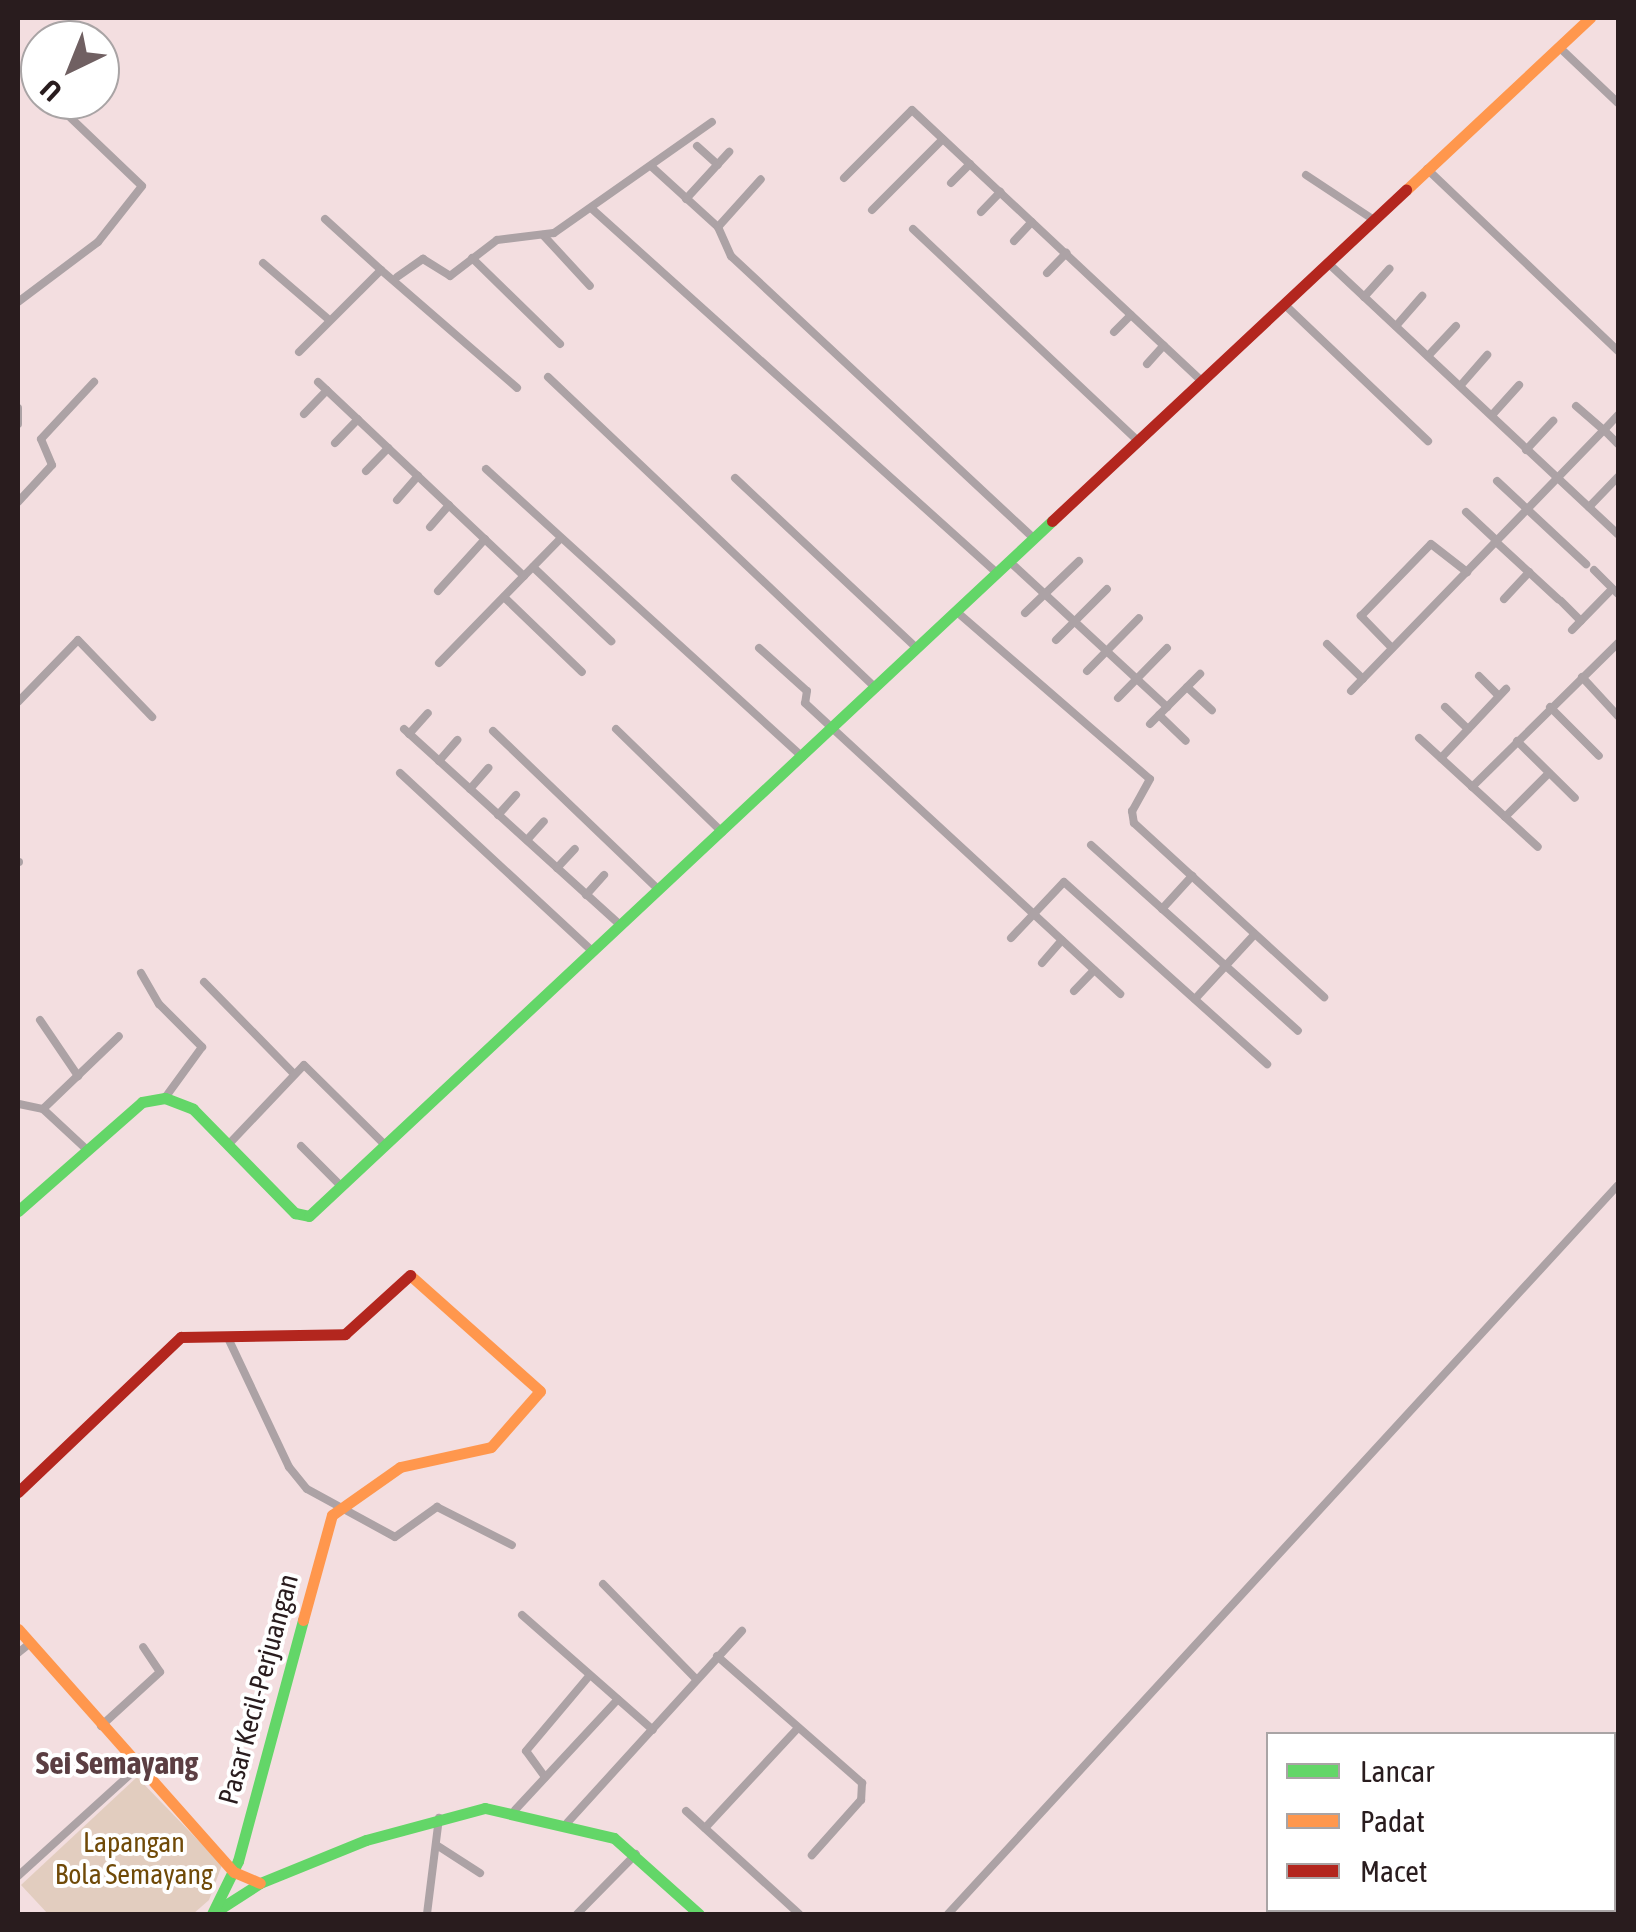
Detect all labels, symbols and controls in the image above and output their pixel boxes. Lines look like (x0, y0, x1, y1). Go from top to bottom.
north arrow (20, 20, 120, 120)
text: U (34, 73, 68, 108)
street label: Pasar Kecil-Perjuangan (211, 1570, 305, 1808)
legend (1266, 1732, 1616, 1912)
district label: Sei Semayang (36, 1744, 198, 1782)
text: Lancar (1360, 1754, 1434, 1788)
text: Padat (1360, 1804, 1425, 1838)
park label: Lapangan Bola Semayang (55, 1825, 213, 1891)
text: Macet (1360, 1854, 1427, 1888)

